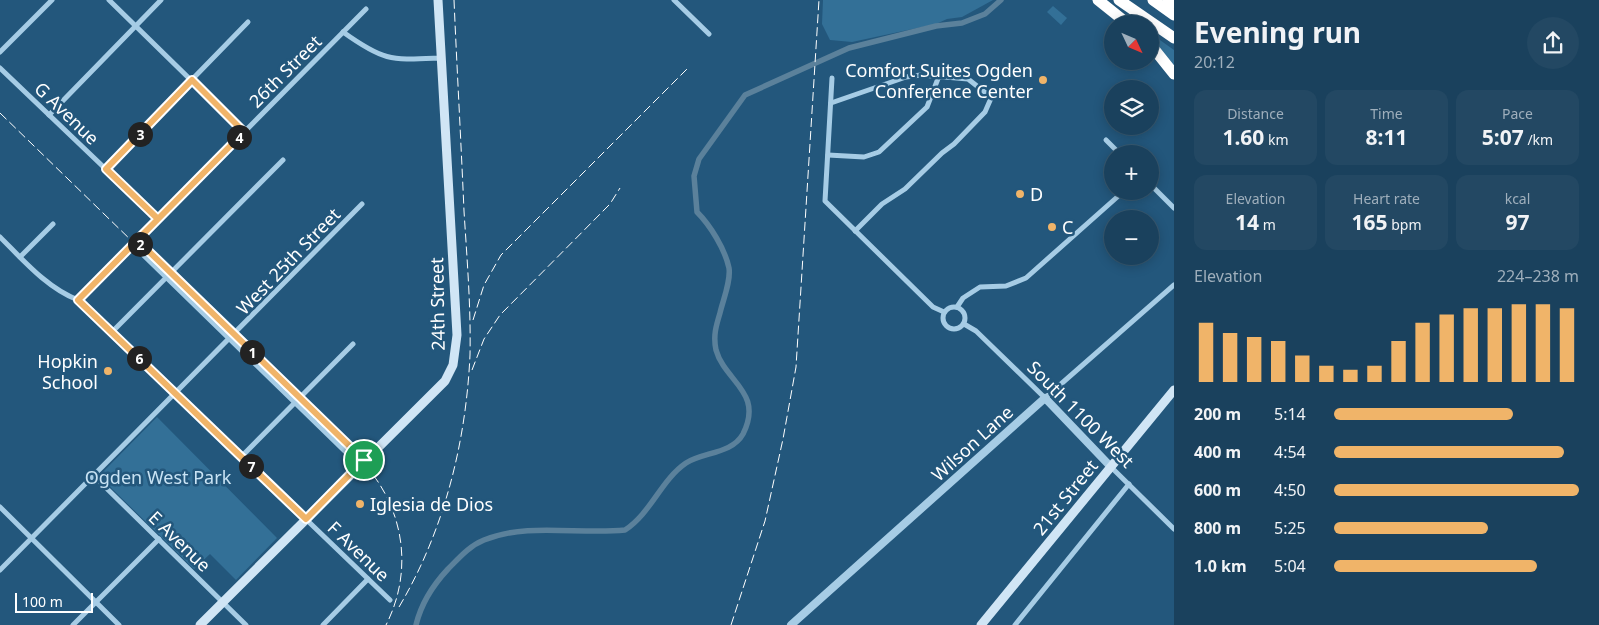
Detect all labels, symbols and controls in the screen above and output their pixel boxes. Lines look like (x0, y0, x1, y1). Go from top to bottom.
text: Evening run (1194, 13, 1361, 51)
north arrow (1104, 15, 1159, 70)
map controls (1104, 15, 1159, 265)
button: share (1527, 17, 1579, 69)
street label: 26th Street (244, 29, 327, 112)
text: 20:12 (1194, 51, 1235, 73)
place label: Comfort Suites Ogden Conference Center (845, 58, 1034, 103)
marker: Comfort Suites Ogden Conference Center (1037, 74, 1049, 86)
street label: G Avenue (30, 76, 104, 150)
button: layers (1104, 80, 1159, 135)
text: Distance (1227, 104, 1284, 123)
text: Time (1370, 104, 1403, 123)
text: Pace (1502, 104, 1533, 123)
pin: 3 (128, 122, 152, 146)
text: 1.60 (1222, 123, 1264, 151)
text: 8:11 (1366, 123, 1407, 151)
text: 5:07 (1482, 123, 1524, 151)
pin: 4 (226, 124, 252, 150)
text: 3 (136, 125, 145, 144)
text: 4 (235, 128, 244, 147)
text: km (1264, 130, 1289, 149)
text: /km (1524, 130, 1553, 149)
button: + (1104, 145, 1159, 200)
place label: D (1030, 182, 1043, 206)
marker: D (1014, 188, 1026, 200)
text: Elevation (1226, 189, 1285, 208)
text: Heart rate (1353, 189, 1420, 208)
text: kcal (1505, 189, 1530, 208)
street label: West 25th Street (231, 202, 345, 320)
text: 14 (1235, 208, 1259, 236)
text: 165 (1352, 208, 1388, 236)
text: 97 (1505, 208, 1530, 236)
button: − (1104, 210, 1159, 265)
place label: C (1062, 215, 1073, 239)
text: m (1259, 215, 1276, 234)
text: bpm (1388, 215, 1422, 234)
marker: C (1046, 221, 1058, 233)
pin: 2 (128, 232, 152, 256)
text: 2 (136, 235, 145, 254)
street label: 24th Street (424, 257, 450, 351)
text: Elevation (1194, 265, 1262, 287)
text: 224–238 m (1497, 265, 1579, 287)
pin: 1 (240, 340, 264, 364)
text: 1 (248, 343, 257, 362)
pin: 6 (126, 346, 152, 370)
place label: Hopkin School (37, 349, 98, 394)
text: 6 (135, 349, 144, 368)
street label: South 1100 West (1022, 355, 1140, 473)
marker: Hopkin School (102, 365, 114, 377)
street label: Wilson Lane (926, 400, 1018, 486)
text: 200 m (1194, 403, 1241, 425)
text: 5:14 (1274, 403, 1306, 425)
pin (343, 439, 385, 481)
text: 400 m (1194, 441, 1241, 463)
text: 4:54 (1274, 441, 1306, 463)
icon: arrive (350, 446, 378, 474)
pin: 7 (238, 454, 264, 478)
street label: 21st Street (1027, 454, 1103, 540)
text: 7 (247, 457, 256, 476)
park label: Ogden West Park (85, 465, 232, 489)
text: 600 m (1194, 479, 1241, 501)
text: 4:50 (1274, 479, 1306, 501)
place label: Iglesia de Dios (370, 492, 493, 516)
marker: Iglesia de Dios (354, 498, 366, 510)
street label: E Avenue (144, 505, 216, 577)
street label: F Avenue (323, 516, 395, 586)
text: 800 m (1194, 517, 1241, 539)
text: 5:25 (1274, 517, 1306, 539)
text: 1.0 km (1194, 555, 1246, 577)
text: 5:04 (1274, 555, 1306, 577)
scale bar (15, 590, 92, 613)
text: 100 m (22, 592, 63, 611)

